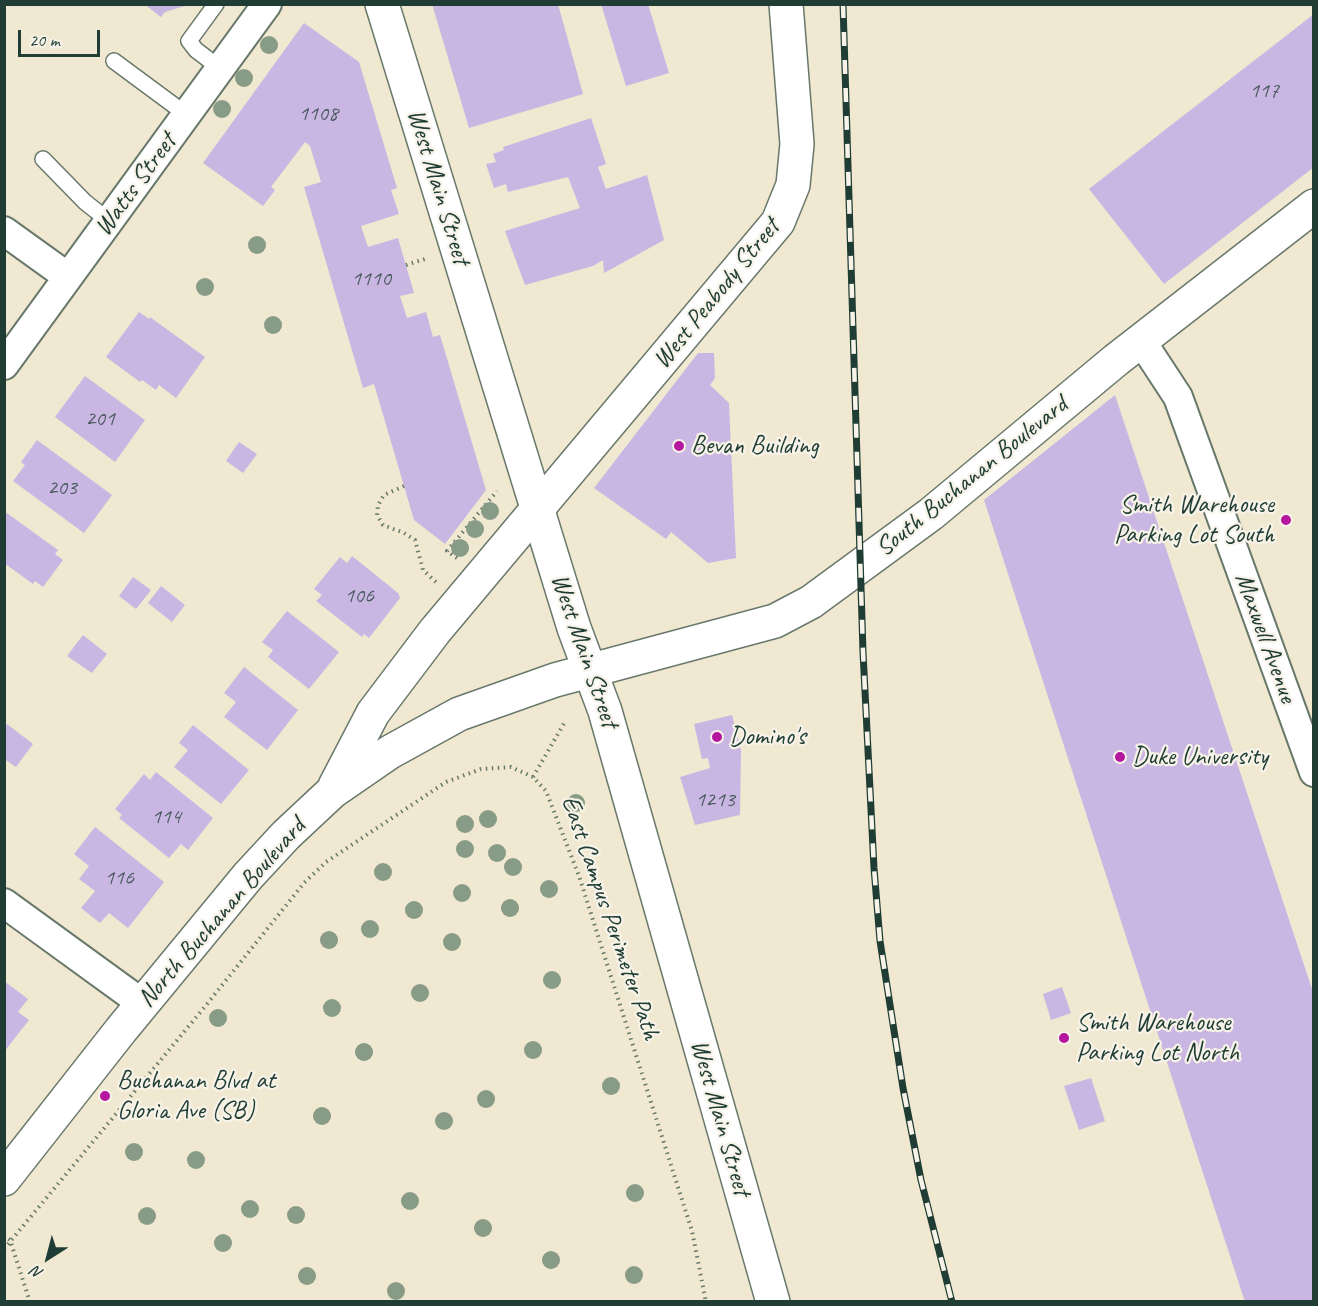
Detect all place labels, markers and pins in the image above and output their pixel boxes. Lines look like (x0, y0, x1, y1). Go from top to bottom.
place label: Bevan Building (691, 430, 818, 462)
marker: Bevan Building (672, 439, 686, 453)
place label: Smith Warehouse Parking Lot South (1114, 489, 1274, 550)
marker: Smith Warehouse Parking Lot South (1279, 513, 1293, 527)
place label: Domino's (729, 721, 806, 753)
marker: Domino's (710, 730, 724, 744)
place label: Duke University (1132, 741, 1268, 773)
marker: Duke University (1113, 750, 1127, 764)
place label: Smith Warehouse Parking Lot North (1076, 1007, 1239, 1068)
marker: Smith Warehouse Parking Lot North (1057, 1031, 1071, 1045)
place label: Buchanan Blvd at Gloria Ave (SB) (117, 1065, 275, 1126)
marker: Buchanan Blvd at Gloria Ave (SB) (98, 1089, 112, 1103)

